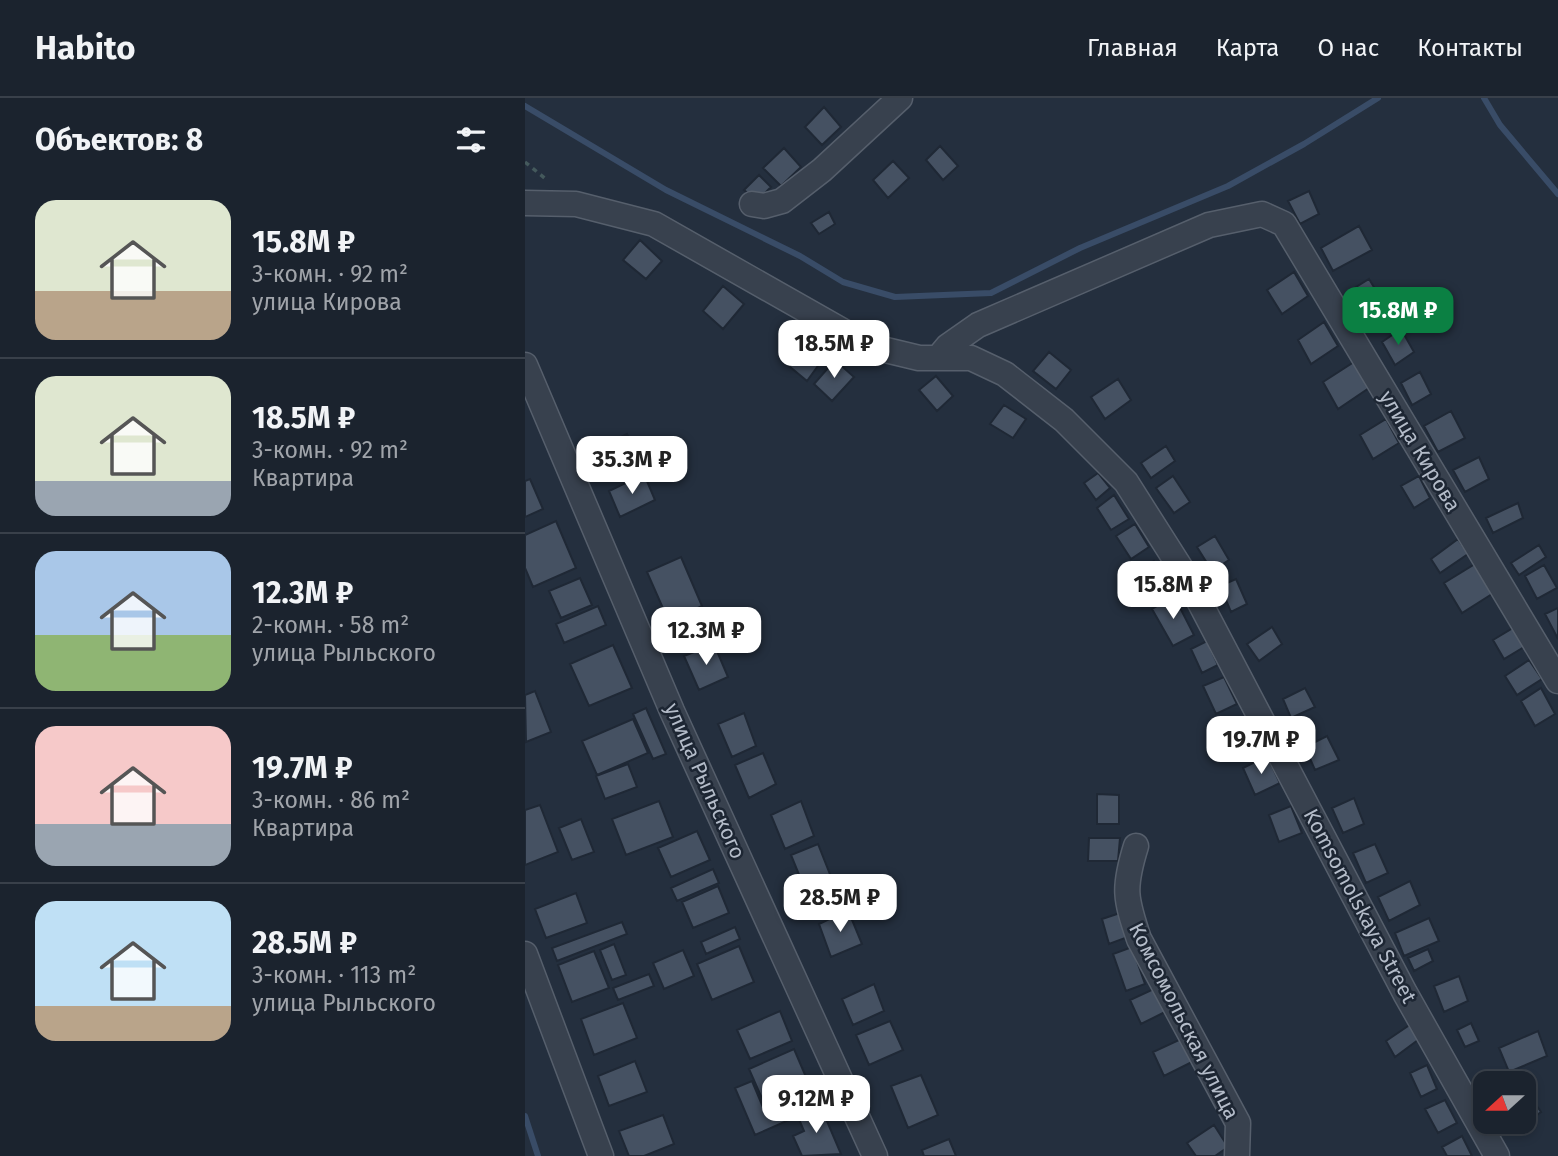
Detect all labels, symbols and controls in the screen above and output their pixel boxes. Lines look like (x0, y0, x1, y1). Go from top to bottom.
text: Habito (35, 28, 136, 68)
text: Главная (1087, 34, 1178, 62)
text: Карта (1216, 34, 1279, 62)
text: О нас (1317, 34, 1379, 62)
text: Контакты (1417, 34, 1523, 62)
icon: filters (452, 121, 490, 159)
text: Объектов: 8 (35, 122, 203, 158)
text: 15.8M ₽ (252, 224, 355, 260)
icon: home (91, 228, 175, 312)
text: 3-комн. · 92 m² (252, 260, 408, 288)
text: улица Кирова (252, 288, 402, 316)
pin: 15.8M ₽ (1333, 288, 1463, 347)
text: 15.8M ₽ (1358, 296, 1438, 324)
pin: 18.5M ₽ (769, 320, 899, 380)
text: 18.5M ₽ (794, 329, 874, 357)
street label: улица Кирова (1374, 386, 1466, 516)
text: 18.5M ₽ (252, 400, 355, 436)
icon: home (91, 404, 175, 488)
text: 3-комн. · 92 m² (252, 436, 408, 464)
pin: 35.3M ₽ (567, 436, 697, 496)
text: 35.3M ₽ (592, 445, 672, 473)
text: Квартира (252, 464, 354, 492)
pin: 15.8M ₽ (1108, 561, 1238, 621)
text: 15.8M ₽ (1133, 570, 1213, 598)
text: 12.3M ₽ (252, 575, 353, 611)
icon: home (91, 579, 175, 663)
pin: 12.3M ₽ (641, 608, 771, 667)
text: 2-комн. · 58 m² (252, 611, 409, 639)
text: 12.3M ₽ (667, 616, 745, 644)
text: улица Рыльского (252, 639, 436, 667)
street label: улица Рыльского (659, 699, 751, 863)
pin: 19.7M ₽ (1196, 716, 1326, 776)
text: 19.7M ₽ (1222, 725, 1300, 753)
text: 19.7M ₽ (252, 750, 353, 786)
icon: home (91, 754, 175, 838)
text: 3-комн. · 86 m² (252, 786, 410, 814)
street label: Komsomolskaya Street (1298, 804, 1422, 1008)
text: Квартира (252, 814, 354, 842)
pin: 28.5M ₽ (775, 874, 905, 934)
text: 28.5M ₽ (800, 883, 880, 911)
street label: Комсомольская улица (1123, 918, 1245, 1124)
text: 28.5M ₽ (252, 925, 357, 961)
icon: home (91, 929, 175, 1013)
text: 3-комн. · 113 m² (252, 961, 416, 989)
text: улица Рыльского (252, 989, 436, 1017)
north arrow (1473, 1071, 1537, 1134)
map controls (1473, 1071, 1536, 1134)
pin: 9.12M ₽ (751, 1076, 881, 1135)
text: 9.12M ₽ (778, 1084, 854, 1112)

